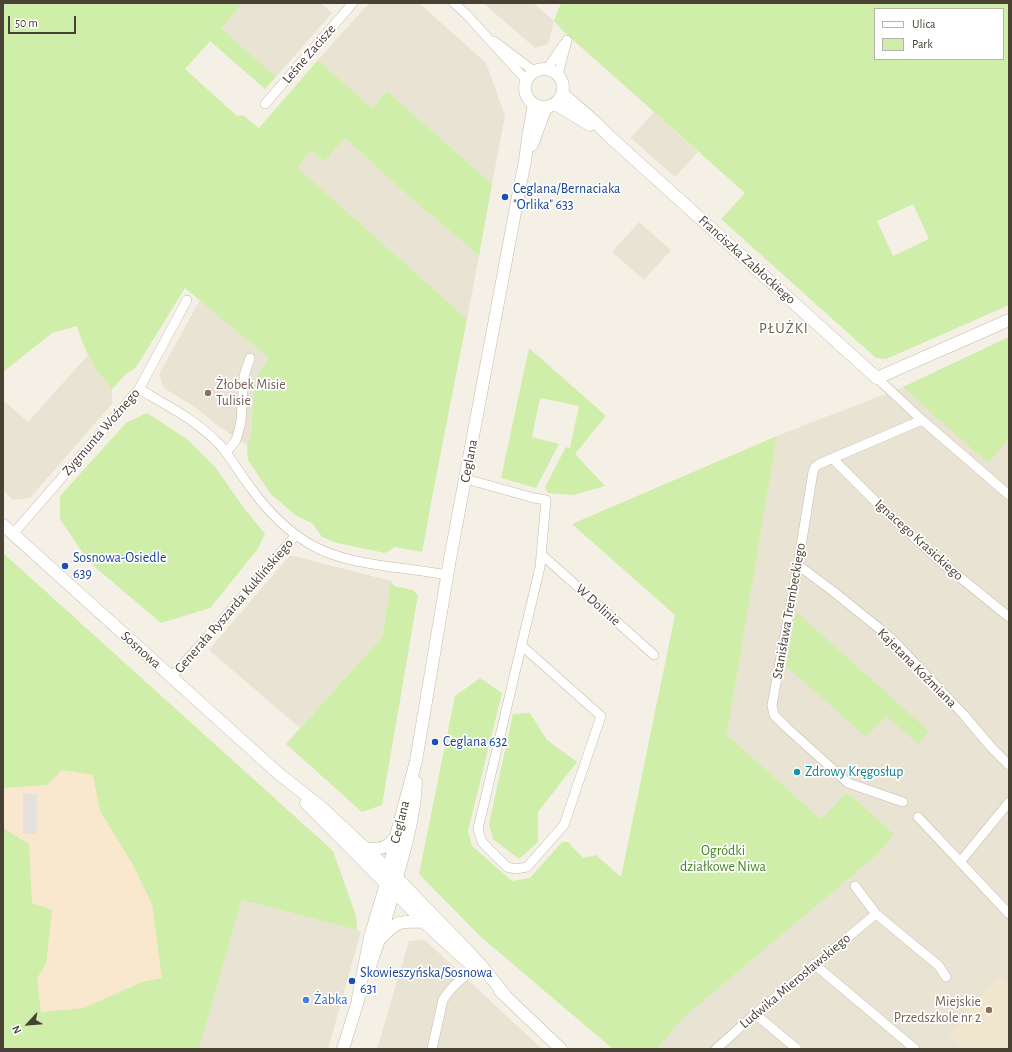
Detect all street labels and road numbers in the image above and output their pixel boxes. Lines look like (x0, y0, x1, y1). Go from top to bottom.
street label: Leśne Zacisze (279, 21, 339, 87)
street label: Franciszka Zabłockiego (695, 212, 799, 308)
street label: Zygmunta Woźnego (59, 385, 143, 479)
street label: Ceglana (457, 438, 481, 484)
street label: Ignacego Krasickiego (871, 496, 967, 584)
street label: Generała Ryszarda Kuklińskiego (171, 535, 297, 677)
street label: Stanisława Trembeckiego (769, 542, 809, 680)
street label: W Dolinie (572, 580, 624, 630)
street label: Kajetana Koźmiana (874, 625, 960, 711)
street label: Sosnowa (118, 628, 164, 672)
street label: Ceglana (387, 799, 413, 845)
street label: Ludwika Mierosławskiego (736, 930, 854, 1032)

